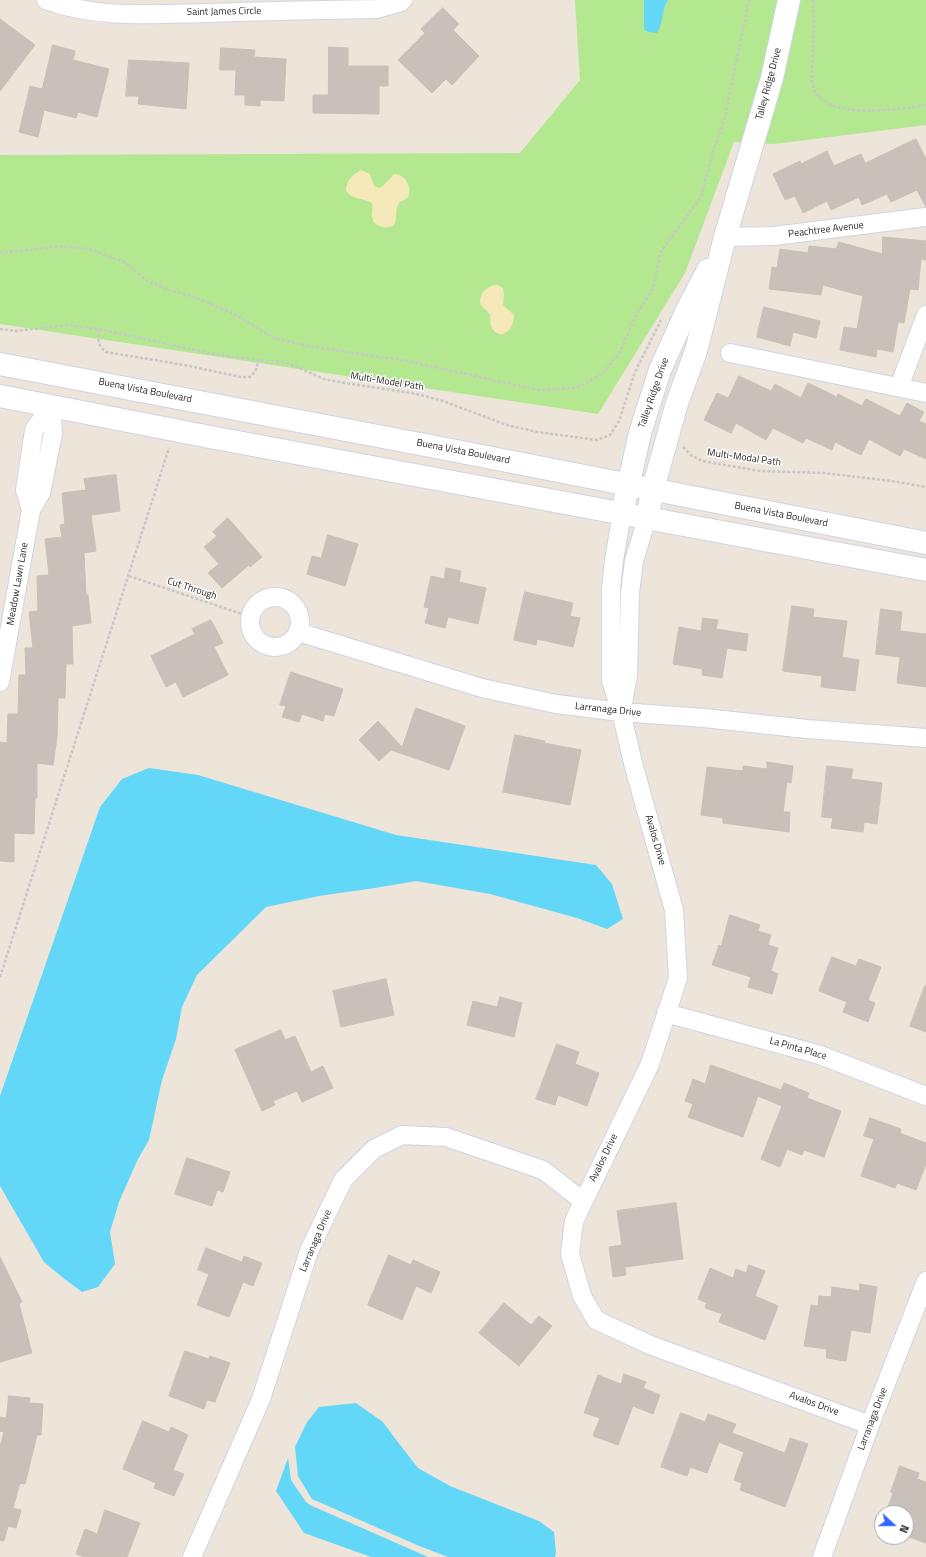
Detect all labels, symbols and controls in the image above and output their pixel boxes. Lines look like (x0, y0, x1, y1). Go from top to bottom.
street label: Saint James Circle (187, 5, 261, 19)
street label: Talley Ridge Drive (754, 47, 784, 121)
street label: Peachtree Avenue (788, 219, 864, 241)
street label: Talley Ridge Drive (636, 356, 672, 430)
street label: Multi-Model Path (349, 370, 425, 394)
street label: Buena Vista Boulevard (97, 376, 193, 406)
street label: Buena Vista Boulevard (415, 437, 511, 467)
street label: Multi-Modal Path (706, 447, 782, 469)
street label: Buena Vista Boulevard (733, 500, 829, 530)
street label: Meadow Lawn Lane (5, 542, 31, 626)
street label: Cut Through (166, 575, 218, 603)
street label: Larranaga Drive (574, 701, 642, 719)
street label: Avalos Drive (642, 813, 668, 867)
street label: La Pinta Place (768, 1035, 828, 1063)
street label: Avalos Drive (587, 1132, 621, 1184)
street label: Larranaga Drive (298, 1208, 334, 1274)
street label: Larranaga Drive (856, 1386, 890, 1452)
street label: Avalos Drive (788, 1389, 840, 1419)
north arrow (874, 1505, 914, 1545)
text: N (895, 1523, 913, 1535)

